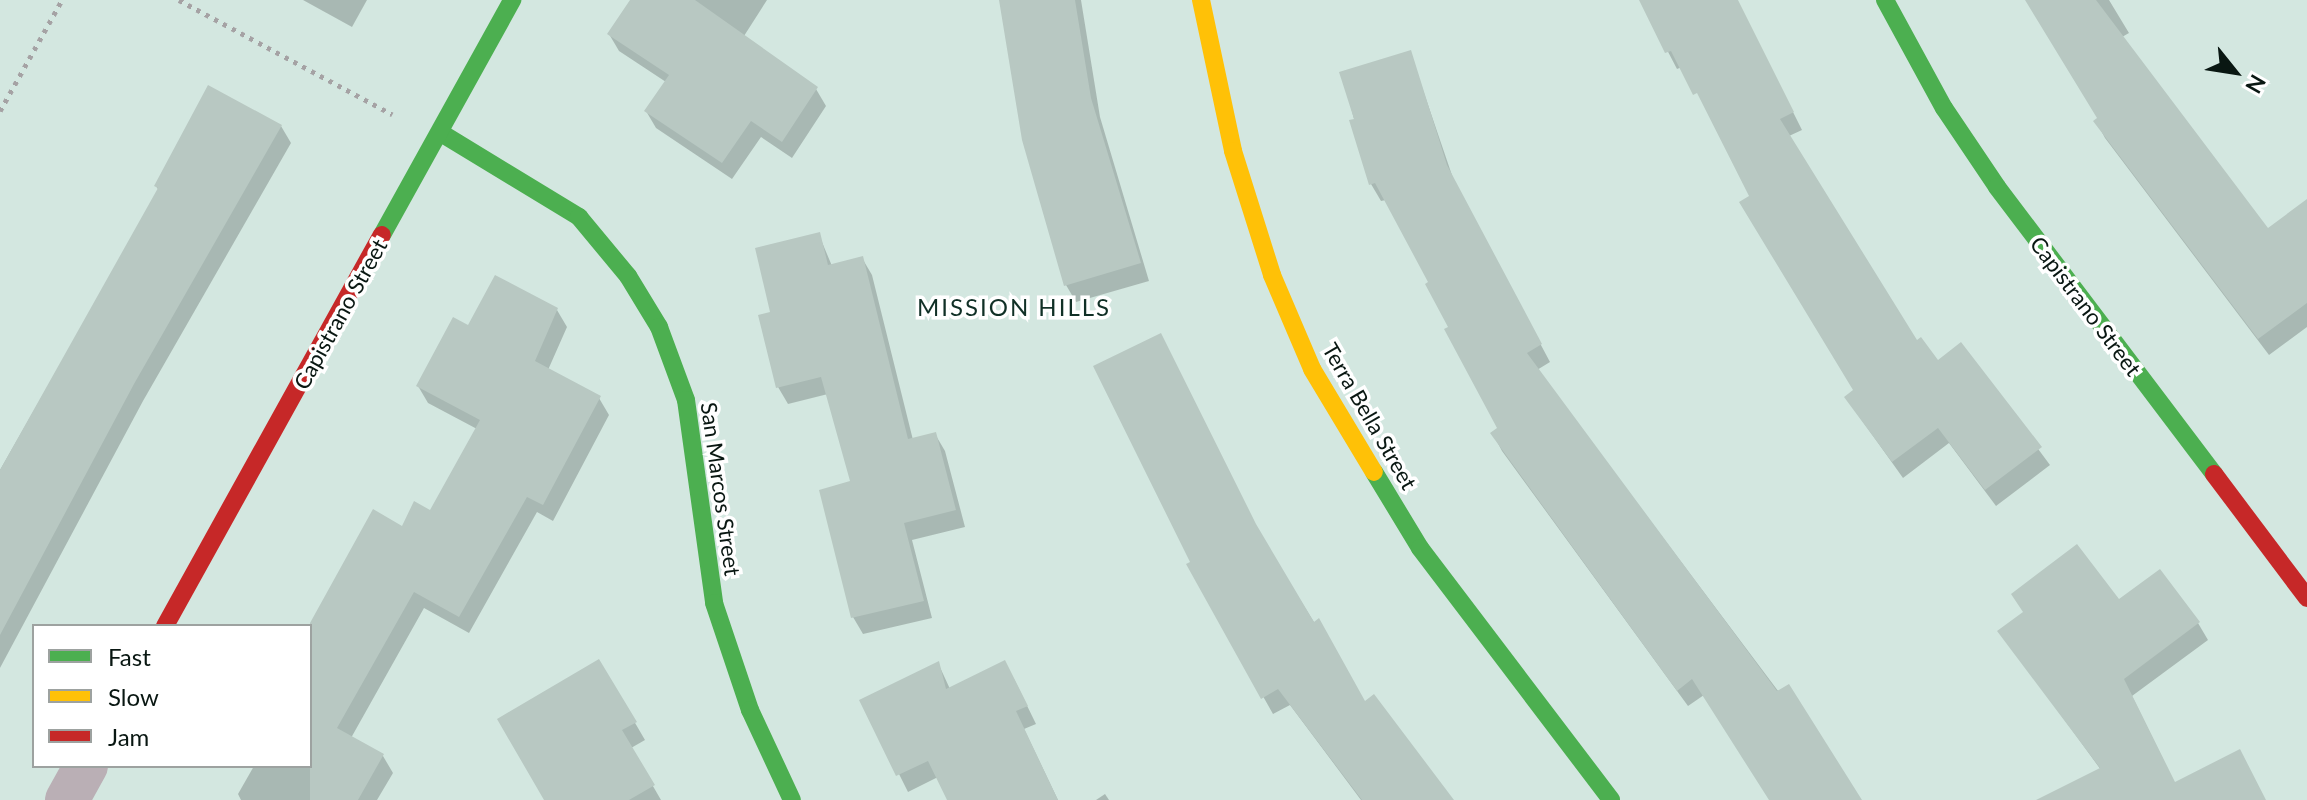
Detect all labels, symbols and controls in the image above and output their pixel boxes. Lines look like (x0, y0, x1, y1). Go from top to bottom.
north arrow (2195, 32, 2275, 112)
text: N (2240, 70, 2272, 98)
street label: Capistrano Street (2025, 231, 2147, 381)
street label: Capistrano Street (288, 234, 392, 394)
district label: MISSION HILLS (917, 293, 1111, 321)
street label: Terra Bella Street (1317, 338, 1423, 494)
street label: San Marcos Street (696, 400, 746, 578)
legend (32, 624, 312, 768)
text: Fast (108, 642, 151, 671)
text: Slow (108, 682, 159, 711)
text: Jam (108, 722, 149, 751)

